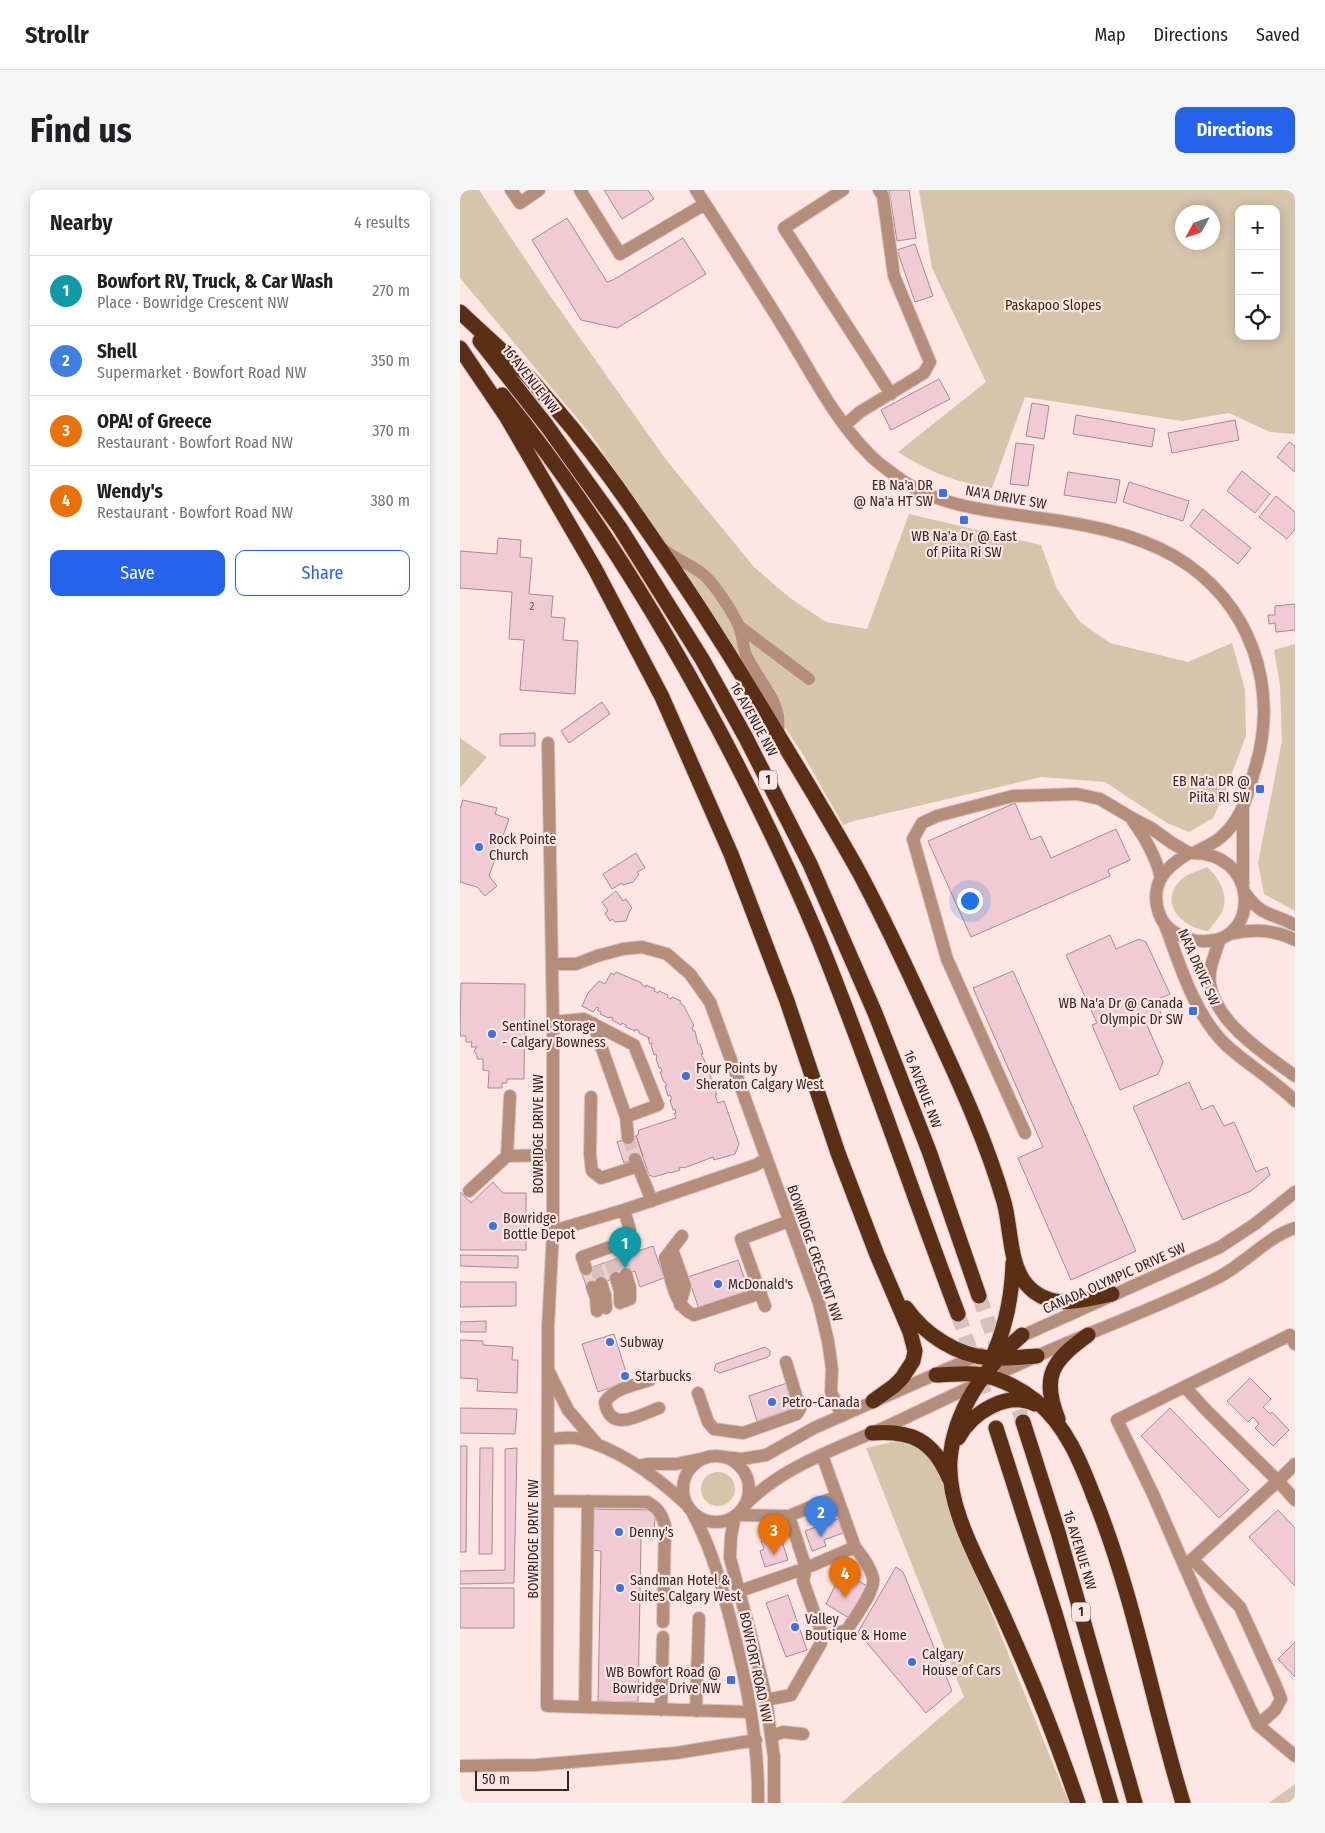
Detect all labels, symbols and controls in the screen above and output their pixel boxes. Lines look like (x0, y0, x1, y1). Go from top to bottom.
text: Strollr (25, 21, 89, 49)
text: Map (1094, 24, 1126, 46)
text: Directions (1154, 24, 1228, 46)
text: Saved (1256, 24, 1300, 46)
button: Directions (1175, 107, 1295, 153)
text: Find us (30, 109, 132, 151)
north arrow (1175, 205, 1220, 250)
map controls (1235, 205, 1280, 340)
button: + (1235, 205, 1280, 250)
text: Nearby (50, 210, 112, 236)
text: 4 results (354, 213, 410, 232)
button: − (1235, 250, 1280, 295)
text: Bowfort RV, Truck, & Car Wash (97, 270, 333, 293)
text: 1 (63, 281, 69, 300)
text: 270 m (372, 281, 410, 300)
text: Place · Bowridge Crescent NW (97, 293, 289, 312)
button: locate (1235, 295, 1280, 340)
park label: Paskapoo Slopes (1005, 297, 1101, 314)
text: Shell (97, 340, 137, 363)
street label: 16 AVENUE NW (499, 342, 563, 417)
text: 2 (62, 351, 70, 370)
text: 350 m (371, 351, 410, 370)
text: Supermarket · Bowfort Road NW (97, 363, 306, 382)
text: OPA! of Greece (97, 410, 212, 433)
text: 3 (62, 421, 70, 440)
text: 370 m (372, 421, 410, 440)
text: Restaurant · Bowfort Road NW (97, 433, 293, 452)
place label: EB Na'a DR @ Na'a HT SW (853, 477, 934, 510)
text: Wendy's (97, 480, 163, 503)
street label: NA'A DRIVE SW (964, 482, 1048, 513)
marker: EB Na'a DR @ Na'a HT SW (937, 487, 949, 499)
text: 4 (62, 491, 70, 510)
text: 380 m (370, 491, 410, 510)
text: Restaurant · Bowfort Road NW (97, 503, 293, 522)
marker: WB Na'a Dr @ East of Piita Ri SW (958, 514, 970, 526)
place label: WB Na'a Dr @ East of Piita Ri SW (911, 528, 1017, 561)
button: Save (50, 550, 225, 596)
button: Share (235, 550, 410, 596)
house number: 2 (530, 600, 535, 613)
street label: 16 AVENUE NW (726, 679, 781, 760)
road number: 1 (759, 770, 777, 790)
place label: EB Na'a DR @ Piita RI SW (1173, 773, 1251, 806)
marker: EB Na'a DR @ Piita RI SW (1254, 783, 1266, 795)
place label: Rock Pointe Church (489, 831, 556, 864)
marker: Rock Pointe Church (473, 841, 485, 853)
your location (957, 888, 983, 914)
street label: NA'A DRIVE SW (1174, 926, 1223, 1009)
place label: WB Na'a Dr @ Canada Olympic Dr SW (1059, 995, 1184, 1028)
marker: WB Na'a Dr @ Canada Olympic Dr SW (1187, 1005, 1199, 1017)
place label: Sentinel Storage - Calgary Bowness (502, 1018, 606, 1051)
marker: Sentinel Storage - Calgary Bowness (486, 1028, 498, 1040)
street label: 16 AVENUE NW (900, 1048, 945, 1131)
place label: Four Points by Sheraton Calgary West (696, 1060, 824, 1093)
marker: Four Points by Sheraton Calgary West (680, 1070, 692, 1082)
street label: BOWRIDGE DRIVE NW (530, 1074, 547, 1194)
street label: BOWRIDGE CRESCENT NW (783, 1183, 846, 1324)
place label: Bowridge Bottle Depot (503, 1210, 576, 1243)
marker: Bowridge Bottle Depot (487, 1220, 499, 1232)
pin: 1 (609, 1227, 641, 1268)
street label: CANADA OLYMPIC DRIVE SW (1040, 1239, 1189, 1318)
place label: McDonald's (728, 1276, 793, 1293)
marker: McDonald's (712, 1278, 724, 1290)
place label: Subway (620, 1334, 664, 1351)
marker: Subway (604, 1336, 616, 1348)
place label: Starbucks (635, 1368, 691, 1385)
marker: Starbucks (619, 1370, 631, 1382)
place label: Petro-Canada (782, 1394, 860, 1411)
marker: Petro-Canada (766, 1396, 778, 1408)
street label: BOWRIDGE DRIVE NW (525, 1479, 542, 1599)
pin: 2 (805, 1496, 837, 1537)
street label: 16 AVENUE NW (1059, 1508, 1100, 1592)
pin: 3 (758, 1514, 790, 1555)
place label: Denny's (629, 1524, 674, 1541)
marker: Denny's (613, 1526, 625, 1538)
pin: 4 (829, 1557, 861, 1598)
place label: Sandman Hotel & Suites Calgary West (630, 1572, 742, 1605)
marker: Sandman Hotel & Suites Calgary West (614, 1582, 626, 1594)
road number: 1 (1072, 1602, 1090, 1621)
street label: BOWFORT ROAD NW (735, 1610, 776, 1724)
place label: Valley Boutique & Home (805, 1611, 907, 1644)
marker: Valley Boutique & Home (789, 1621, 801, 1633)
place label: Calgary House of Cars (922, 1646, 1001, 1679)
marker: Calgary House of Cars (906, 1656, 918, 1668)
place label: WB Bowfort Road @ Bowridge Drive NW (606, 1664, 722, 1697)
marker: WB Bowfort Road @ Bowridge Drive NW (725, 1674, 737, 1686)
scale bar (475, 1768, 569, 1791)
text: 50 m (482, 1771, 510, 1788)

